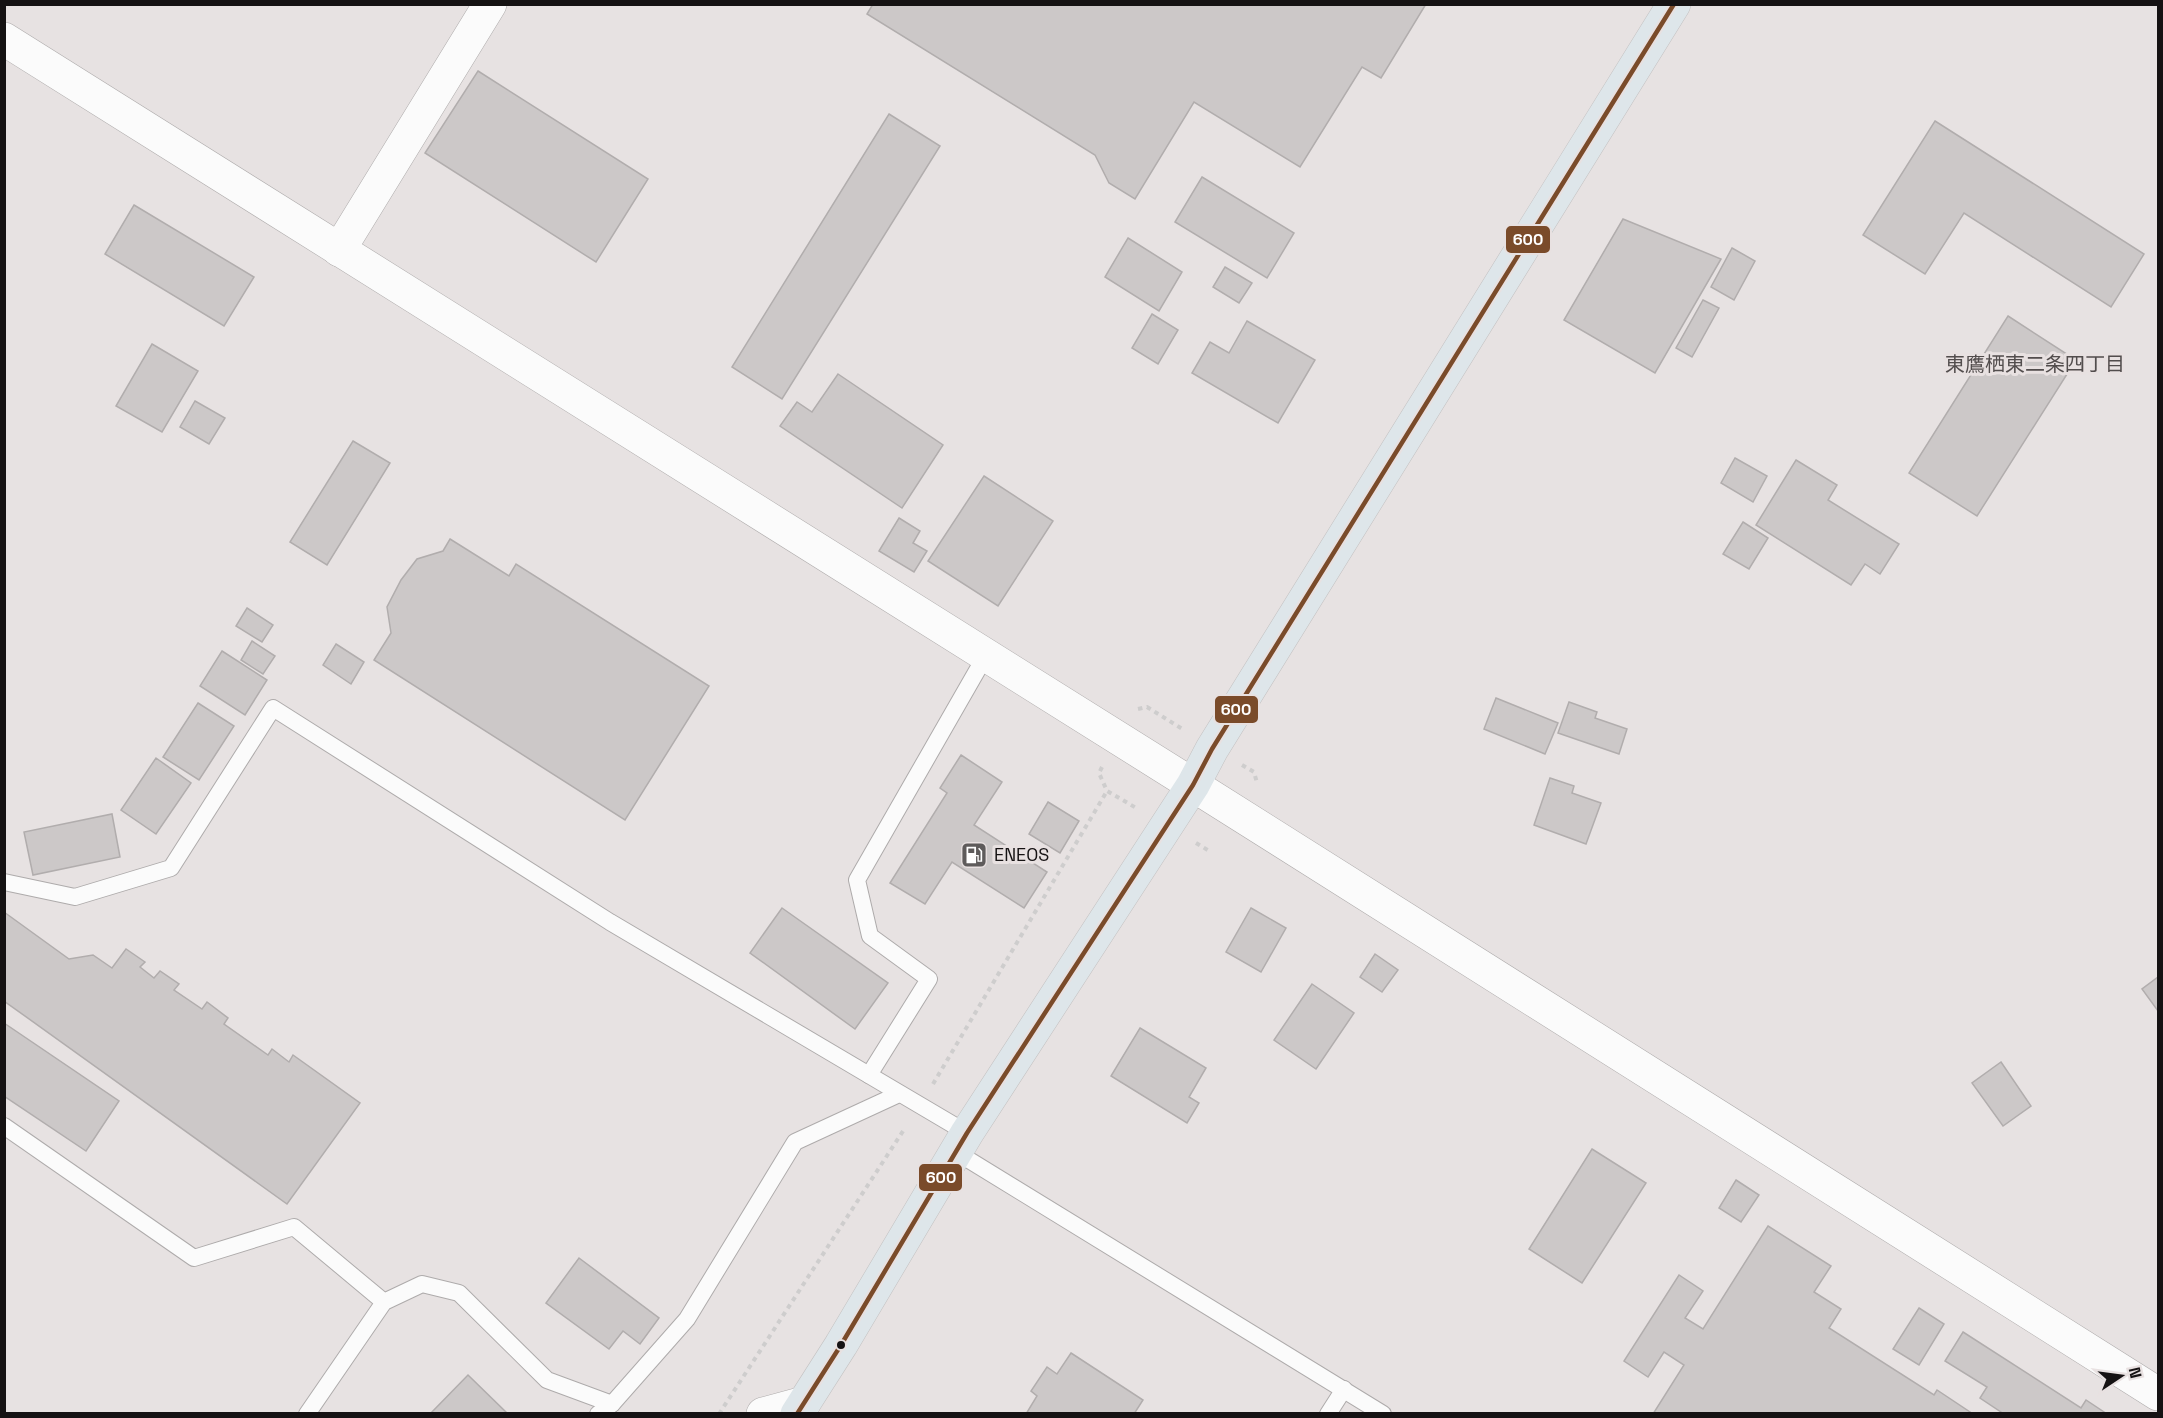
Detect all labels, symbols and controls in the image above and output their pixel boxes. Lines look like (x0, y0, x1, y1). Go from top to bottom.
line badge: 600 (1505, 225, 1551, 254)
text: 600 (1513, 229, 1543, 250)
district label: 東鷹栖東二条四丁目 (1945, 351, 2125, 377)
line badge: 600 (1214, 695, 1259, 724)
text: 600 (1221, 699, 1251, 720)
fuel station icon: ENEOS (959, 840, 989, 870)
place label: ENEOS (994, 843, 1049, 866)
line badge: 600 (918, 1163, 963, 1192)
text: 600 (926, 1167, 956, 1188)
unlabelled marker (835, 1339, 847, 1351)
north arrow (2091, 1346, 2151, 1406)
text: N (2124, 1365, 2147, 1380)

